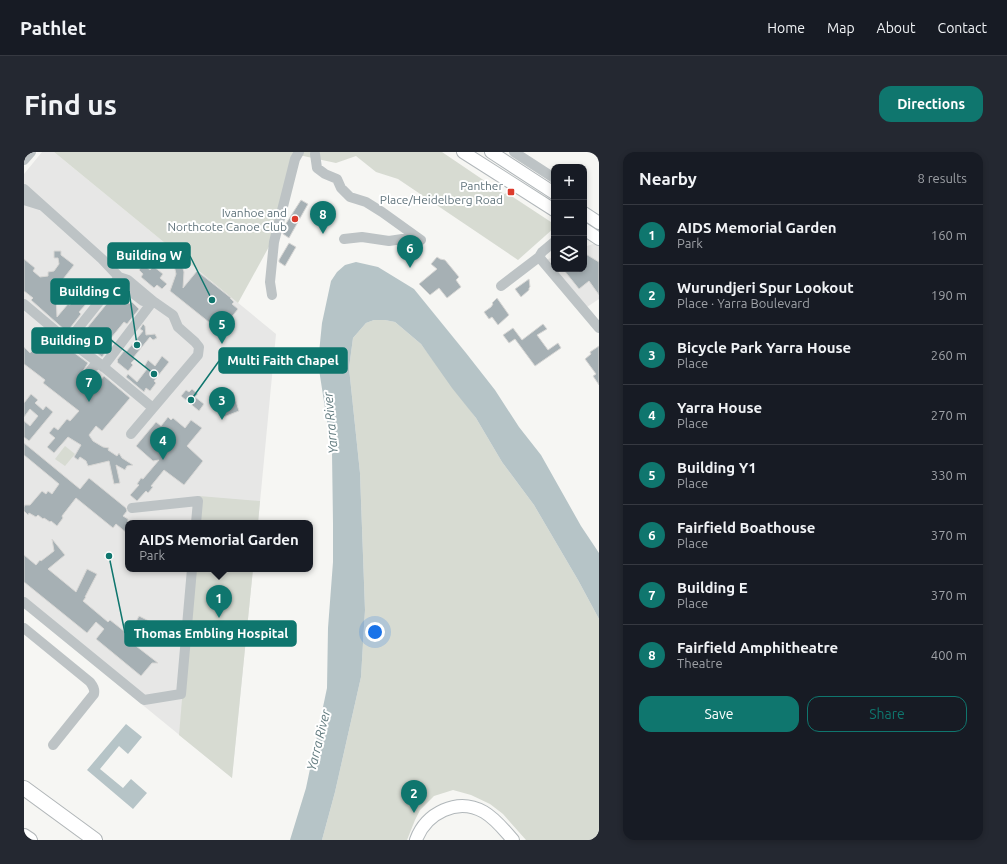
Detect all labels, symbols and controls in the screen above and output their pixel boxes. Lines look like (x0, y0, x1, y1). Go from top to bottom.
text: Pathlet (20, 17, 86, 39)
text: Home (767, 20, 805, 36)
text: Map (827, 20, 855, 36)
text: About (877, 20, 916, 36)
text: Contact (938, 20, 987, 36)
button: Directions (879, 86, 983, 122)
text: Find us (24, 89, 117, 120)
map controls (551, 164, 587, 272)
button: + (551, 164, 587, 200)
text: Nearby (639, 169, 697, 188)
text: 8 results (917, 171, 967, 185)
place label: Panther Place/Heidelberg Road (380, 179, 503, 206)
marker: Panther Place/Heidelberg Road (506, 187, 516, 197)
button: − (551, 200, 587, 236)
pin: 8 (310, 201, 336, 234)
place label: Ivanhoe and Northcote Canoe Club (168, 206, 287, 233)
marker: Ivanhoe and Northcote Canoe Club (290, 214, 300, 224)
text: AIDS Memorial Garden (677, 219, 837, 236)
text: 1 (648, 228, 656, 242)
text: 160 m (931, 228, 967, 242)
pin: 6 (397, 235, 423, 268)
button: layers (551, 236, 587, 272)
text: Park (677, 236, 703, 250)
callout: Building W (108, 243, 190, 268)
text: Building W (116, 248, 182, 262)
callout: Building C (51, 279, 129, 304)
text: Wurundjeri Spur Lookout (677, 279, 854, 296)
text: Building C (59, 284, 122, 298)
text: 2 (648, 288, 656, 302)
text: 190 m (931, 288, 967, 302)
text: Place · Yarra Boulevard (677, 296, 810, 310)
pin: 5 (209, 311, 235, 344)
callout: Building D (32, 328, 111, 353)
text: Building D (41, 333, 104, 347)
text: Bicycle Park Yarra House (677, 339, 851, 356)
callout: Multi Faith Chapel (219, 348, 347, 373)
text: 3 (648, 348, 656, 362)
text: 260 m (931, 348, 967, 362)
text: Multi Faith Chapel (227, 353, 339, 367)
text: Place (677, 356, 708, 370)
pin: 7 (76, 369, 102, 402)
pin: 3 (209, 387, 235, 420)
water label: Yarra River (320, 390, 340, 455)
text: Yarra House (677, 399, 762, 416)
text: 4 (648, 408, 656, 422)
text: 270 m (931, 408, 967, 422)
text: Place (677, 416, 708, 430)
pin: 4 (150, 427, 176, 460)
text: Building Y1 (677, 459, 757, 476)
text: 5 (648, 468, 656, 482)
text: 330 m (931, 468, 967, 482)
text: Place (677, 476, 708, 490)
text: Fairfield Boathouse (677, 519, 815, 536)
popup (125, 520, 313, 572)
text: 6 (648, 528, 656, 542)
text: 370 m (931, 528, 967, 542)
text: AIDS Memorial Garden (139, 531, 299, 548)
text: Place (677, 536, 708, 550)
text: Park (139, 548, 165, 562)
text: Building E (677, 579, 748, 596)
pin: 1 (206, 585, 232, 618)
text: 7 (648, 588, 656, 602)
text: 370 m (931, 588, 967, 602)
text: Place (677, 596, 708, 610)
callout: Thomas Embling Hospital (125, 621, 296, 646)
your location (365, 622, 385, 642)
text: Thomas Embling Hospital (134, 626, 288, 640)
text: Fairfield Amphitheatre (677, 639, 838, 656)
text: 8 (648, 648, 656, 662)
text: 400 m (931, 648, 967, 662)
text: Theatre (677, 656, 723, 670)
button: Save (639, 696, 799, 732)
button: Share (807, 696, 967, 732)
water label: Yarra River (304, 707, 333, 772)
pin: 2 (401, 780, 427, 813)

